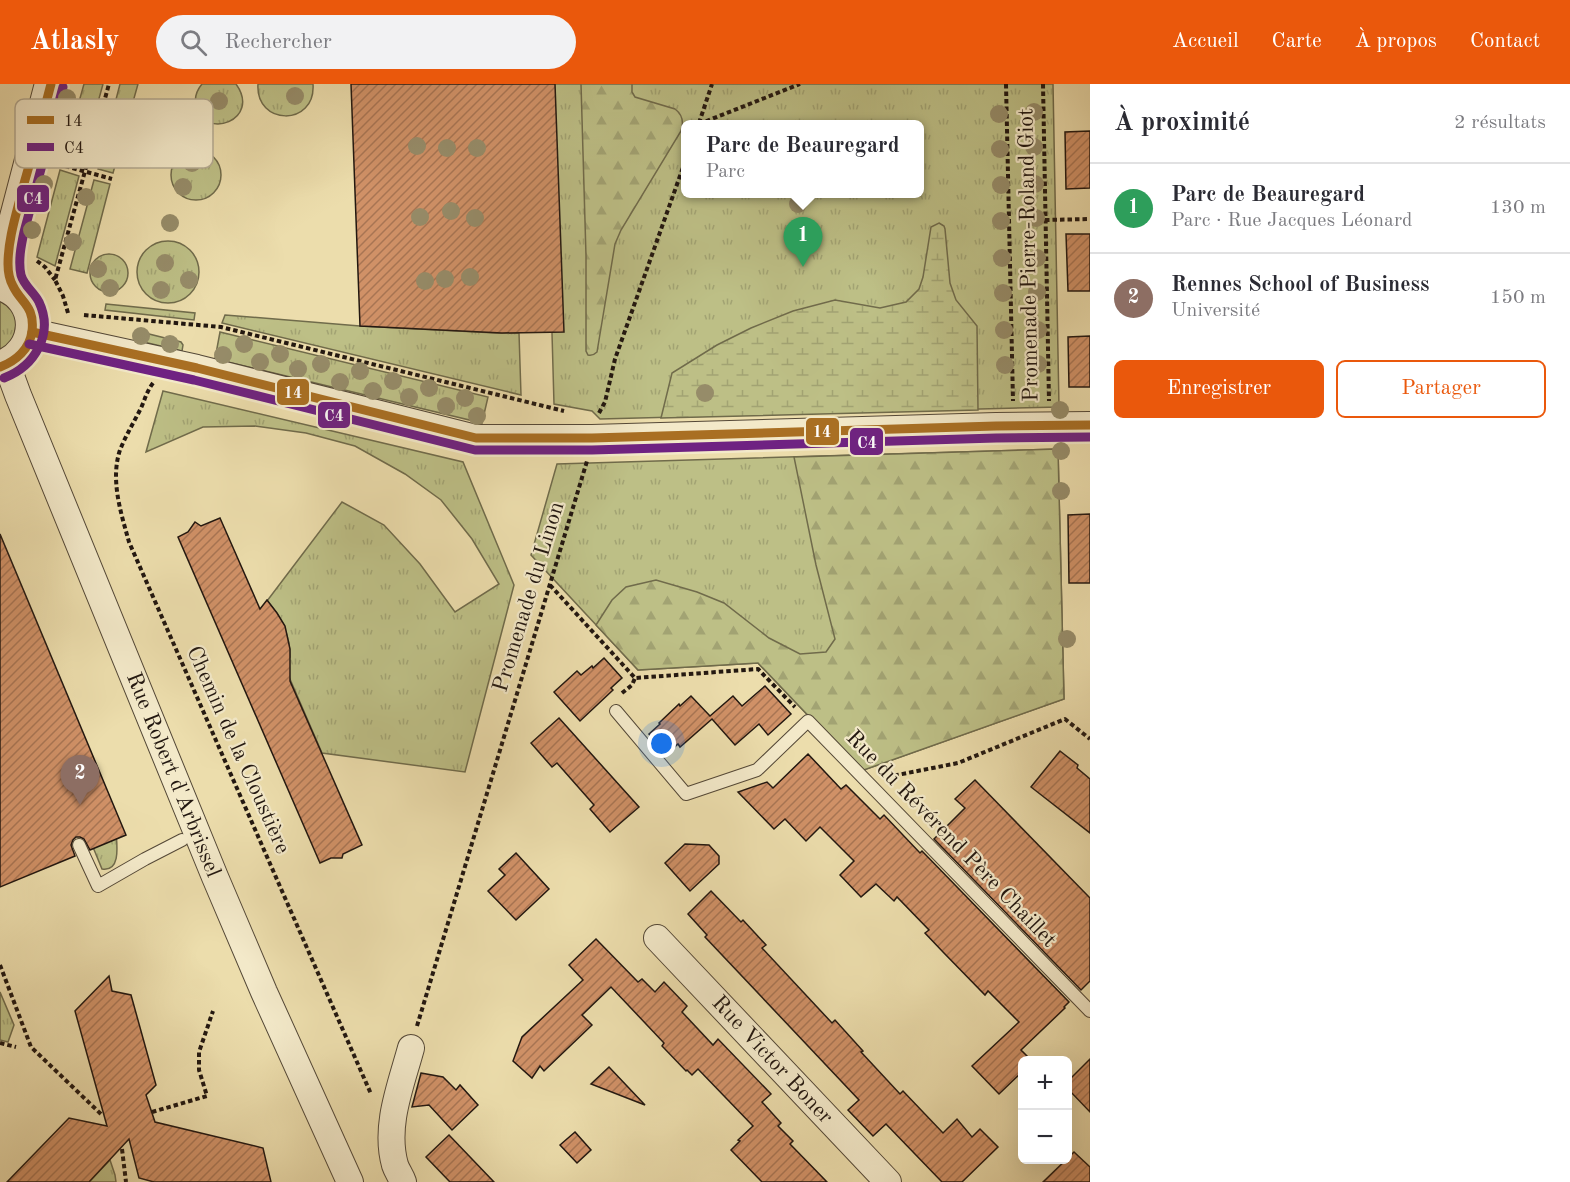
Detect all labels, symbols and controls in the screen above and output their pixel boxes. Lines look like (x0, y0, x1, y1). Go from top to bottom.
search box (156, 15, 576, 69)
icon: search (177, 26, 210, 59)
text: Atlasly (30, 28, 120, 56)
text: Rechercher (225, 31, 332, 53)
text: Accueil (1172, 31, 1239, 52)
text: Carte (1272, 31, 1322, 52)
text: À propos (1355, 31, 1437, 52)
text: Contact (1470, 31, 1540, 52)
legend (15, 99, 213, 168)
street label: Promenade Pierre-Roland Giot (1015, 108, 1043, 402)
text: À proximité (1114, 110, 1250, 136)
text: 2 résultats (1454, 113, 1546, 133)
text: 14 (64, 114, 83, 130)
popup (681, 120, 924, 198)
text: Parc de Beauregard (706, 135, 900, 157)
text: C4 (64, 141, 84, 157)
text: Parc (706, 162, 745, 182)
line badge: C4 (16, 184, 50, 213)
text: Parc de Beauregard (1171, 184, 1365, 206)
text: C4 (23, 192, 43, 208)
text: 1 (1128, 198, 1139, 218)
text: 130 m (1490, 198, 1546, 218)
text: Parc · Rue Jacques Léonard (1171, 211, 1413, 231)
pin: 1 (784, 218, 822, 267)
text: Rennes School of Business (1171, 274, 1429, 296)
text: 2 (1128, 288, 1139, 308)
text: 150 m (1490, 288, 1546, 308)
text: Université (1171, 301, 1260, 321)
button: Enregistrer (1114, 360, 1324, 418)
button: Partager (1336, 360, 1546, 418)
line badge: 14 (276, 378, 310, 406)
text: 14 (284, 386, 302, 402)
line badge: C4 (317, 401, 351, 429)
text: C4 (324, 409, 344, 425)
line badge: 14 (805, 417, 840, 446)
text: 14 (813, 425, 831, 441)
line badge: C4 (849, 427, 884, 456)
text: C4 (857, 436, 877, 452)
street label: Promenade du Linon (490, 499, 568, 695)
street label: Chemin de la Cloustière (182, 643, 294, 857)
street label: Rue Robert d'Arbrissel (122, 669, 224, 881)
street label: Rue du Révérend Père Chaillet (842, 726, 1060, 952)
your location (647, 729, 676, 758)
pin: 2 (60, 756, 100, 805)
street label: Rue Victor Boner (707, 992, 837, 1128)
map controls (1018, 1056, 1072, 1164)
button: + (1018, 1056, 1072, 1110)
button: − (1018, 1110, 1072, 1164)

